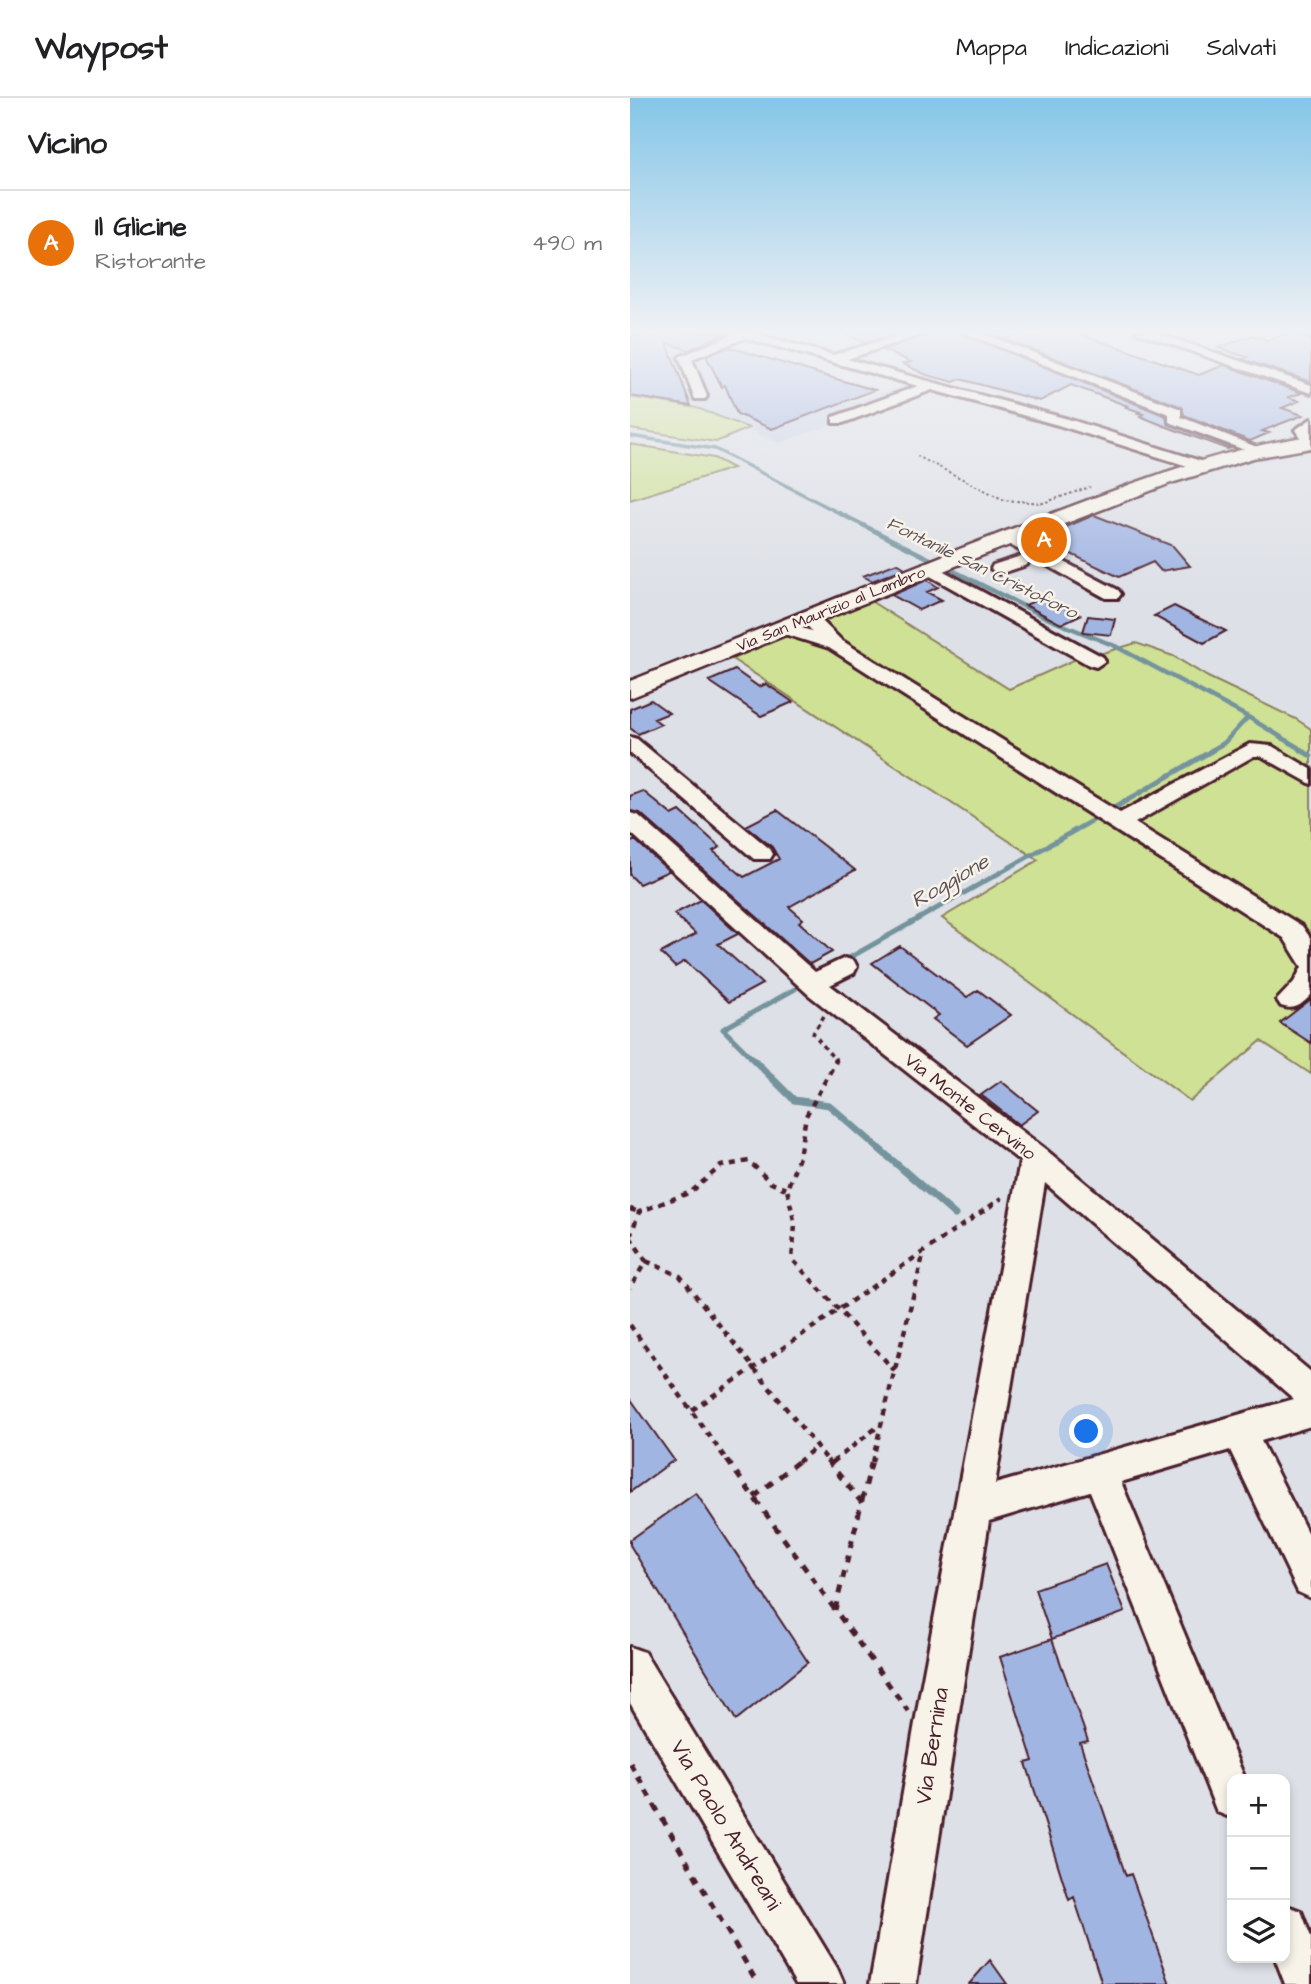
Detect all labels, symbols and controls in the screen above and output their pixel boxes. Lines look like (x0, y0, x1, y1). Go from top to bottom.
text: Waypost (35, 25, 168, 71)
text: Mappa (956, 31, 1027, 65)
text: Indicazioni (1065, 31, 1169, 65)
text: Salvati (1207, 31, 1276, 65)
text: Vicino (28, 123, 107, 165)
text: Il Glicine (95, 209, 187, 245)
text: A (44, 227, 58, 259)
text: 490 m (532, 227, 602, 259)
text: Ristorante (95, 245, 206, 277)
water label: Fontanile San Cristoforo (883, 511, 1083, 626)
pin: A (1021, 514, 1067, 566)
street label: Via San Maurizio al Lambro (733, 561, 929, 657)
water label: Roggione (906, 846, 996, 916)
street label: Via Monte Cervino (898, 1047, 1042, 1167)
your location (1069, 1414, 1103, 1448)
street label: Via Bernina (907, 1685, 957, 1807)
street label: Via Paolo Andreani (662, 1734, 790, 1917)
map controls (1227, 1774, 1290, 1963)
button: + (1227, 1774, 1290, 1837)
button: − (1227, 1837, 1290, 1900)
button: layers (1227, 1900, 1290, 1963)

